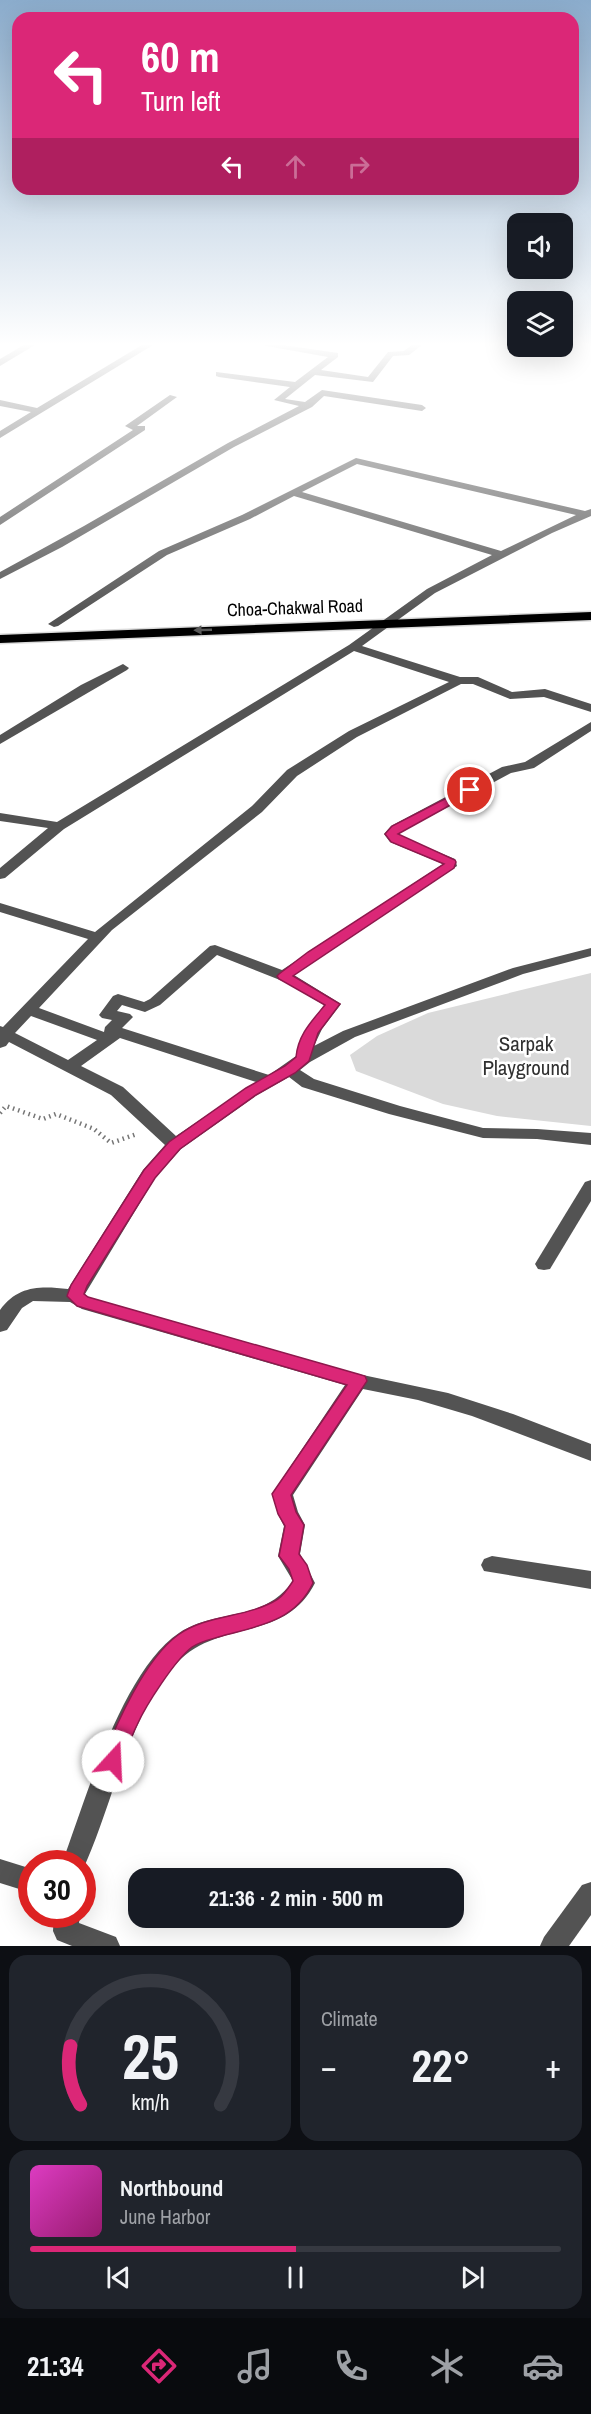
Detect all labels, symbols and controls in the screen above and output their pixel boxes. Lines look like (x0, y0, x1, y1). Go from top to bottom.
text: 60 m (141, 29, 220, 85)
icon: left (42, 36, 120, 114)
text: Turn left (141, 83, 220, 119)
icon: left (216, 150, 249, 183)
icon: ahead (279, 150, 312, 183)
icon: right (342, 150, 375, 183)
map controls (507, 213, 573, 357)
button: sound (507, 213, 573, 279)
button: layers (507, 291, 573, 357)
street label: Choa-Chakwal Road (227, 593, 363, 622)
one-way arrow (194, 626, 213, 635)
pin (444, 764, 495, 815)
icon: arrive (453, 773, 486, 806)
park label: Sarpak Playground (482, 1029, 570, 1082)
position arrow (81, 1729, 145, 1793)
speed limit sign: 30 (18, 1850, 96, 1928)
text: 21:36 · 2 min · 500 m (209, 1883, 383, 1913)
text: Climate (321, 2005, 378, 2032)
text: 25 (122, 2014, 178, 2098)
text: 22° (411, 2035, 471, 2096)
text: − (321, 2044, 337, 2088)
text: + (545, 2044, 561, 2088)
text: km/h (131, 2088, 169, 2117)
text: Northbound (120, 2173, 223, 2203)
text: June Harbor (120, 2203, 210, 2230)
icon: previous (102, 2261, 135, 2294)
icon: pause (279, 2261, 312, 2294)
icon: next (456, 2261, 489, 2294)
icon: directions (138, 2345, 180, 2387)
icon: music (234, 2345, 276, 2387)
icon: phone (330, 2345, 372, 2387)
icon: climate (426, 2345, 468, 2387)
icon: car (522, 2345, 564, 2387)
text: 21:34 (27, 2348, 84, 2384)

